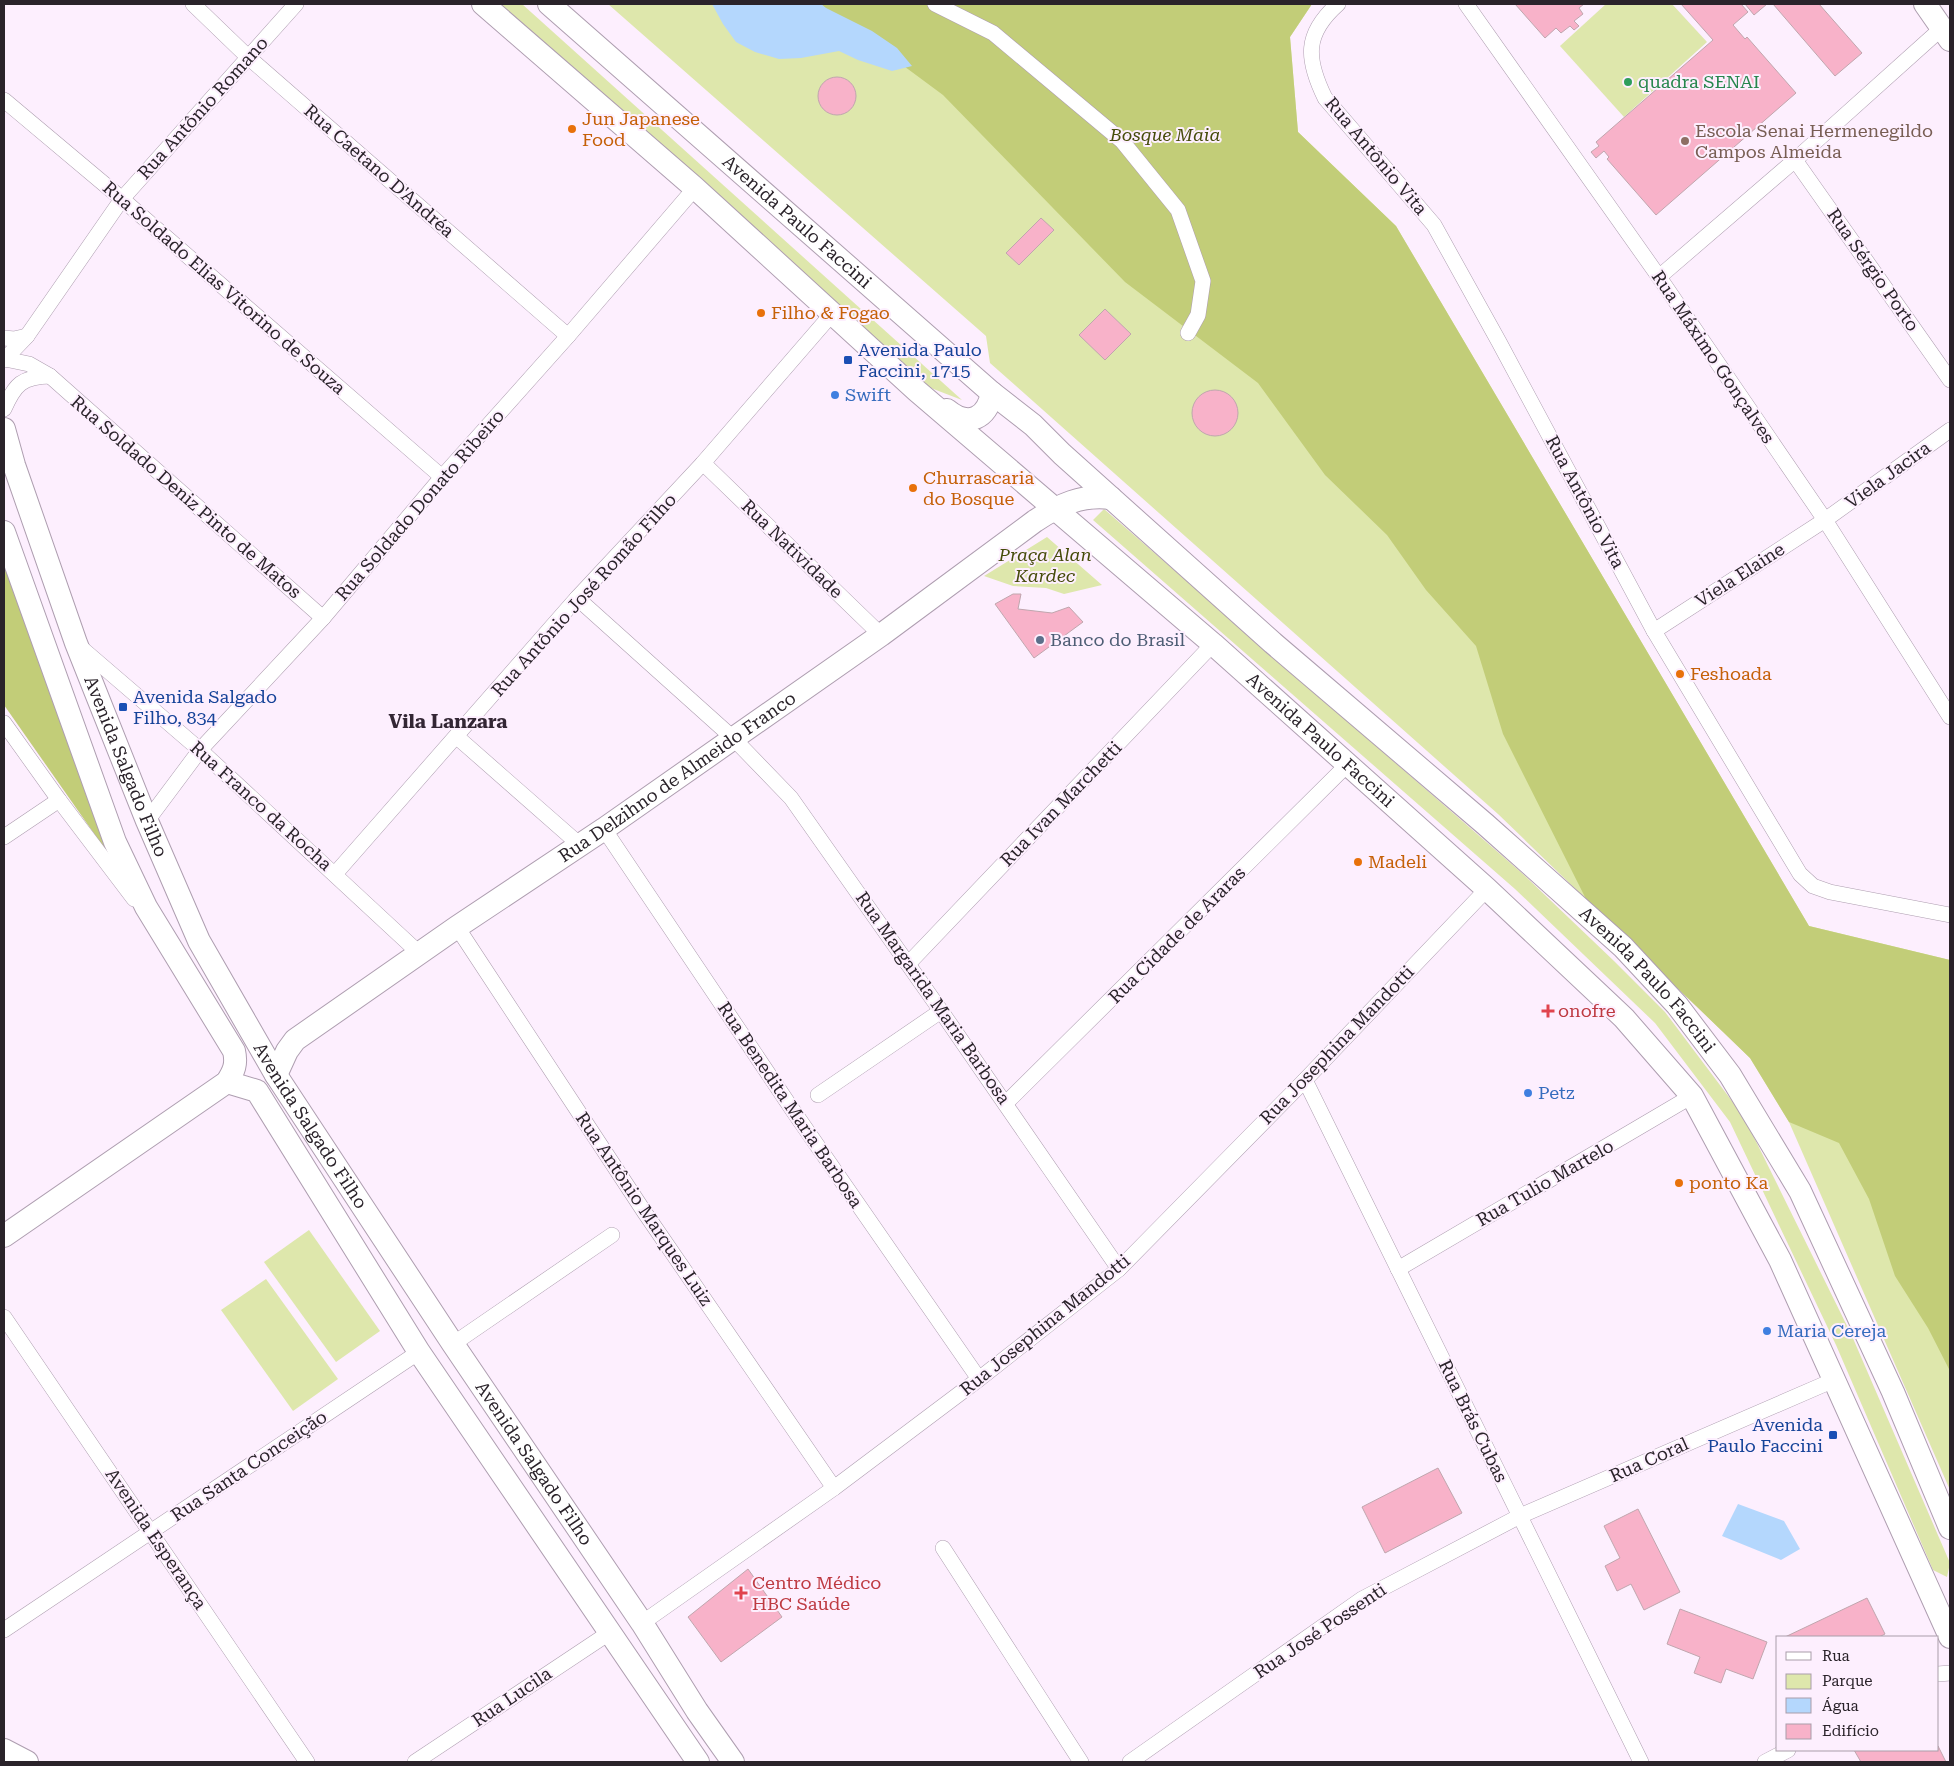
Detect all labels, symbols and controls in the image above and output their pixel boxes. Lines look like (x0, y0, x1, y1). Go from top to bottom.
street label: Rua Antônio Romano (133, 32, 272, 183)
place label: quadra SENAI (1638, 71, 1760, 92)
marker: quadra SENAI (1622, 76, 1634, 88)
street label: Rua Antônio Vita (1321, 93, 1432, 219)
street label: Rua Caetano D'Andréa (300, 100, 459, 242)
place label: Jun Japanese Food (582, 108, 700, 150)
place label: Escola Senai Hermenegildo Campos Almeida (1695, 120, 1933, 162)
marker: Jun Japanese Food (566, 123, 578, 135)
park label: Bosque Maia (1109, 124, 1220, 145)
marker: Escola Senai Hermenegildo Campos Almeida (1679, 135, 1691, 147)
street label: Avenida Paulo Faccini (719, 150, 876, 292)
street label: Rua Soldado Elias Vitorino de Souza (99, 177, 350, 399)
street label: Rua Sérgio Porto (1823, 204, 1924, 335)
street label: Rua Máximo Gonçalves (1648, 266, 1779, 447)
place label: Filho & Fogao (771, 302, 890, 323)
marker: Filho & Fogao (755, 307, 767, 319)
place label: Avenida Paulo Faccini, 1715 (858, 339, 982, 381)
marker: Avenida Paulo Faccini, 1715 (842, 354, 854, 366)
place label: Swift (845, 384, 891, 405)
marker: Swift (829, 389, 841, 401)
street label: Rua Soldado Deniz Pinto de Matos (67, 391, 306, 602)
street label: Rua Soldado Donato Ribeiro (331, 405, 508, 604)
street label: Rua Antônio Vita (1542, 432, 1629, 572)
street label: Viela Jacira (1841, 437, 1935, 512)
place label: Churrascaria do Bosque (923, 467, 1034, 509)
marker: Churrascaria do Bosque (907, 482, 919, 494)
street label: Rua Antônio José Romão Filho (487, 489, 680, 701)
street label: Rua Natividade (737, 495, 847, 602)
street label: Viela Elaine (1691, 538, 1788, 611)
park label: Praça Alan Kardec (997, 544, 1092, 586)
place label: Banco do Brasil (1050, 629, 1185, 650)
marker: Banco do Brasil (1034, 634, 1046, 646)
place label: Feshoada (1690, 663, 1772, 684)
street label: Avenida Paulo Faccini (1242, 668, 1399, 811)
marker: Feshoada (1674, 668, 1686, 680)
street label: Avenida Salgado Filho (80, 673, 172, 860)
place label: Avenida Salgado Filho, 834 (133, 686, 277, 728)
street label: Rua Delzihno de Almeido Franco (554, 687, 800, 866)
marker: Avenida Salgado Filho, 834 (117, 701, 129, 713)
district label: Vila Lanzara (388, 710, 508, 733)
street label: Rua Franco da Rocha (186, 737, 337, 875)
street label: Rua Ivan Marchetti (996, 737, 1126, 870)
place label: Madeli (1368, 851, 1427, 872)
marker: Madeli (1352, 856, 1364, 868)
street label: Rua Cidade de Araras (1104, 862, 1249, 1007)
street label: Rua Margarida Maria Barbosa (852, 887, 1015, 1108)
street label: Avenida Paulo Faccini (1575, 902, 1720, 1057)
street label: Rua Josephina Mandotti (1255, 961, 1418, 1128)
street label: Rua Benedita Maria Barbosa (714, 998, 867, 1212)
place label: onofre (1558, 1000, 1616, 1021)
marker: onofre (1542, 1005, 1554, 1017)
street label: Avenida Salgado Filho (250, 1039, 372, 1212)
place label: Petz (1538, 1082, 1575, 1103)
marker: Petz (1522, 1087, 1534, 1099)
street label: Rua Antônio Marques Luiz (572, 1108, 717, 1310)
street label: Rua Tulio Martelo (1472, 1135, 1617, 1230)
place label: ponto Ka (1689, 1172, 1768, 1193)
marker: ponto Ka (1673, 1177, 1685, 1189)
street label: Rua Josephina Mandotti (956, 1249, 1134, 1400)
place label: Maria Cereja (1777, 1320, 1886, 1341)
marker: Maria Cereja (1761, 1325, 1773, 1337)
street label: Rua Brás Cubas (1435, 1356, 1512, 1486)
street label: Avenida Salgado Filho (471, 1377, 597, 1549)
street label: Rua Santa Conceição (167, 1406, 331, 1526)
place label: Avenida Paulo Faccini (1707, 1414, 1823, 1456)
marker: Avenida Paulo Faccini (1827, 1429, 1839, 1441)
street label: Rua Coral (1606, 1433, 1692, 1486)
street label: Avenida Esperança (101, 1464, 212, 1613)
place label: Centro Médico HBC Saúde (752, 1572, 881, 1614)
street label: Rua José Possenti (1250, 1579, 1390, 1683)
marker: Centro Médico HBC Saúde (734, 1586, 748, 1600)
legend (1776, 1636, 1939, 1751)
text: Rua (1822, 1647, 1850, 1665)
street label: Rua Lucila (468, 1662, 556, 1731)
text: Parque (1822, 1672, 1873, 1690)
text: Água (1822, 1697, 1859, 1715)
text: Edifício (1822, 1722, 1879, 1740)

